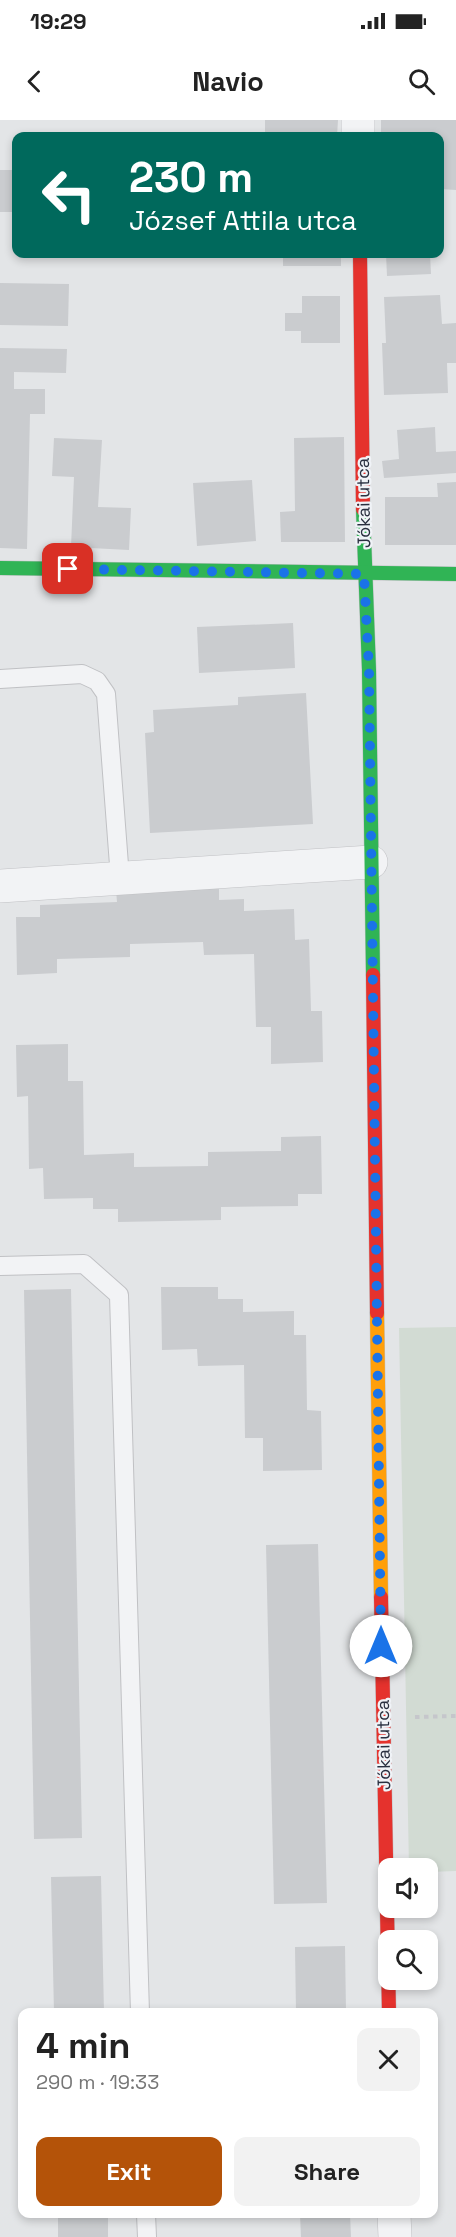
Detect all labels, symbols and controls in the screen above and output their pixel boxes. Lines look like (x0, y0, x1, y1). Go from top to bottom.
text: 19:29 (30, 7, 87, 35)
text: Navio (192, 64, 264, 99)
icon: back (18, 65, 51, 98)
icon: search (405, 65, 438, 98)
text: 230 m (129, 151, 253, 204)
icon: left (30, 156, 108, 234)
text: József Attila utca (129, 203, 357, 238)
street label: Jókai utca (351, 458, 375, 548)
pin (42, 543, 93, 594)
icon: arrive (51, 552, 84, 585)
position arrow (349, 1614, 413, 1678)
street label: Jókai utca (371, 1700, 395, 1790)
map controls (378, 1858, 438, 1990)
button: sound (378, 1858, 438, 1918)
button: search (378, 1930, 438, 1990)
text: 4 min (36, 2023, 131, 2069)
button: close (357, 2028, 420, 2091)
text: 290 m · 19:33 (36, 2069, 159, 2095)
button: Exit (36, 2137, 222, 2206)
button: Share (234, 2137, 420, 2206)

